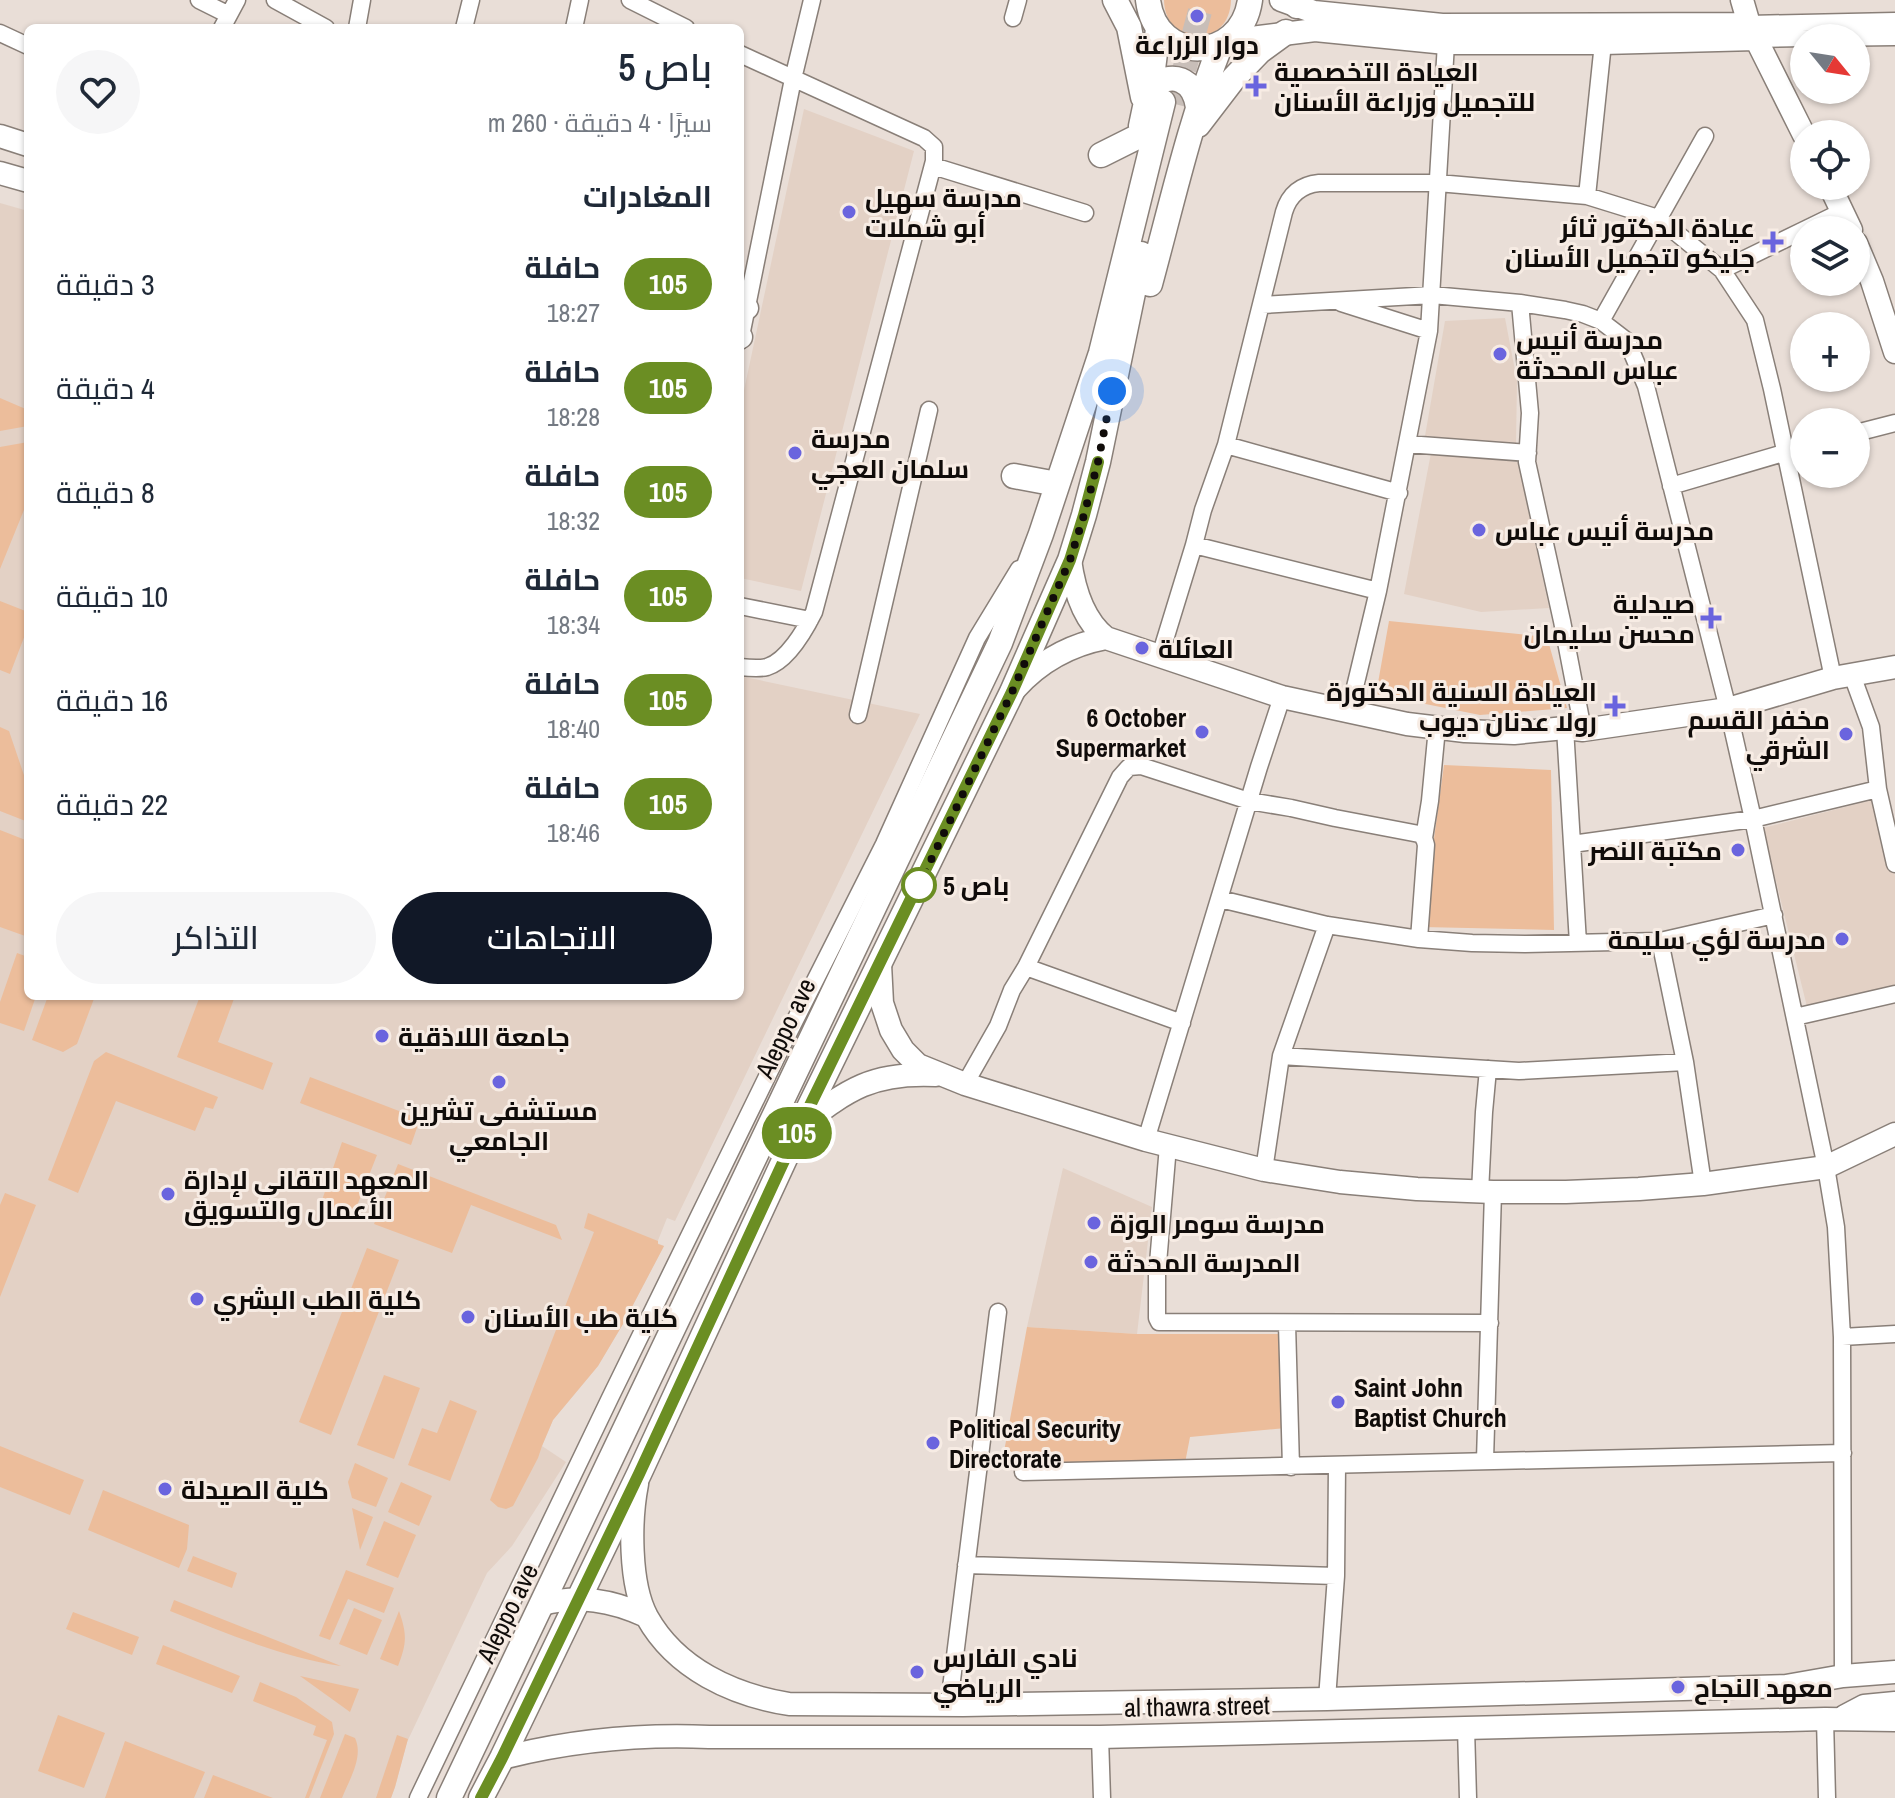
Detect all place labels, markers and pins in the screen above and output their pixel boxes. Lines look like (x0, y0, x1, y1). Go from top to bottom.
marker: دوار الزراعة (1188, 7, 1206, 25)
place label: دوار الزراعة (1135, 27, 1259, 62)
place label: العيادة التخصصية للتجميل وزراعة الأسنان (1274, 54, 1535, 119)
marker: العيادة التخصصية للتجميل وزراعة الأسنان (1245, 75, 1267, 97)
place label: مدرسة سهيل أبو شملات (865, 180, 1022, 245)
marker: مدرسة سهيل أبو شملات (840, 203, 858, 221)
place label: عيادة الدكتور ثائر جليكو لتجميل الأسنان (1505, 210, 1755, 275)
marker: عيادة الدكتور ثائر جليكو لتجميل الأسنان (1762, 231, 1784, 253)
place label: مدرسة أنيس عباس المحدثة (1516, 322, 1679, 387)
marker: مدرسة أنيس عباس المحدثة (1491, 345, 1509, 363)
place label: مدرسة سلمان العجي (811, 421, 969, 490)
marker: مدرسة سلمان العجي (786, 444, 804, 462)
place label: مدرسة أنيس عباس (1495, 513, 1714, 548)
marker: مدرسة أنيس عباس (1470, 521, 1488, 539)
place label: صيدلية محسن سليمان (1524, 586, 1695, 651)
marker: صيدلية محسن سليمان (1702, 609, 1720, 627)
place label: العائلة (1158, 631, 1234, 666)
marker: العائلة (1133, 639, 1151, 657)
place label: العيادة السنية الدكتورة رولا عدنان ديوب (1326, 674, 1597, 739)
marker: العيادة السنية الدكتورة رولا عدنان ديوب (1604, 695, 1626, 717)
place label: 6 October Supermarket (1056, 700, 1187, 765)
place label: مخفر القسم الشرقي (1688, 702, 1830, 771)
marker: 6 October Supermarket (1193, 723, 1211, 741)
marker: مخفر القسم الشرقي (1837, 725, 1855, 743)
place label: مكتبة النصر (1587, 833, 1722, 868)
marker: مكتبة النصر (1729, 841, 1747, 859)
marker: باص 5 (902, 868, 936, 902)
place label: باص 5 (943, 868, 1009, 903)
place label: مدرسة لؤي سليمة (1608, 922, 1826, 961)
marker: مدرسة لؤي سليمة (1833, 930, 1851, 948)
place label: جامعة اللاذقية (398, 1019, 570, 1054)
marker: جامعة اللاذقية (373, 1027, 391, 1045)
marker: مستشفى تشرين الجامعي (490, 1073, 508, 1091)
place label: مستشفى تشرين الجامعي (400, 1093, 598, 1162)
place label: المعهد التقاني لإدارة الأعمال والتسويق (184, 1162, 429, 1227)
marker: المعهد التقاني لإدارة الأعمال والتسويق (159, 1185, 177, 1203)
place label: مدرسة سومر الوزة (1110, 1206, 1325, 1241)
marker: مدرسة سومر الوزة (1085, 1214, 1103, 1232)
place label: المدرسة المحدثة (1107, 1245, 1301, 1280)
marker: المدرسة المحدثة (1082, 1253, 1100, 1271)
place label: كلية الطب البشري (213, 1282, 421, 1321)
marker: كلية الطب البشري (188, 1290, 206, 1308)
place label: كلية طب الأسنان (484, 1300, 678, 1335)
marker: كلية طب الأسنان (459, 1308, 477, 1326)
place label: Saint John Baptist Church (1354, 1370, 1507, 1435)
marker: Saint John Baptist Church (1329, 1393, 1347, 1411)
place label: Political Security Directorate (949, 1411, 1121, 1476)
marker: Political Security Directorate (924, 1434, 942, 1452)
place label: كلية الصيدلة (181, 1472, 329, 1507)
marker: كلية الصيدلة (156, 1480, 174, 1498)
place label: نادي الفارس الرياضي (933, 1640, 1078, 1708)
marker: نادي الفارس الرياضي (908, 1663, 926, 1681)
place label: معهد النجاح (1694, 1670, 1833, 1705)
marker: معهد النجاح (1669, 1678, 1687, 1696)

